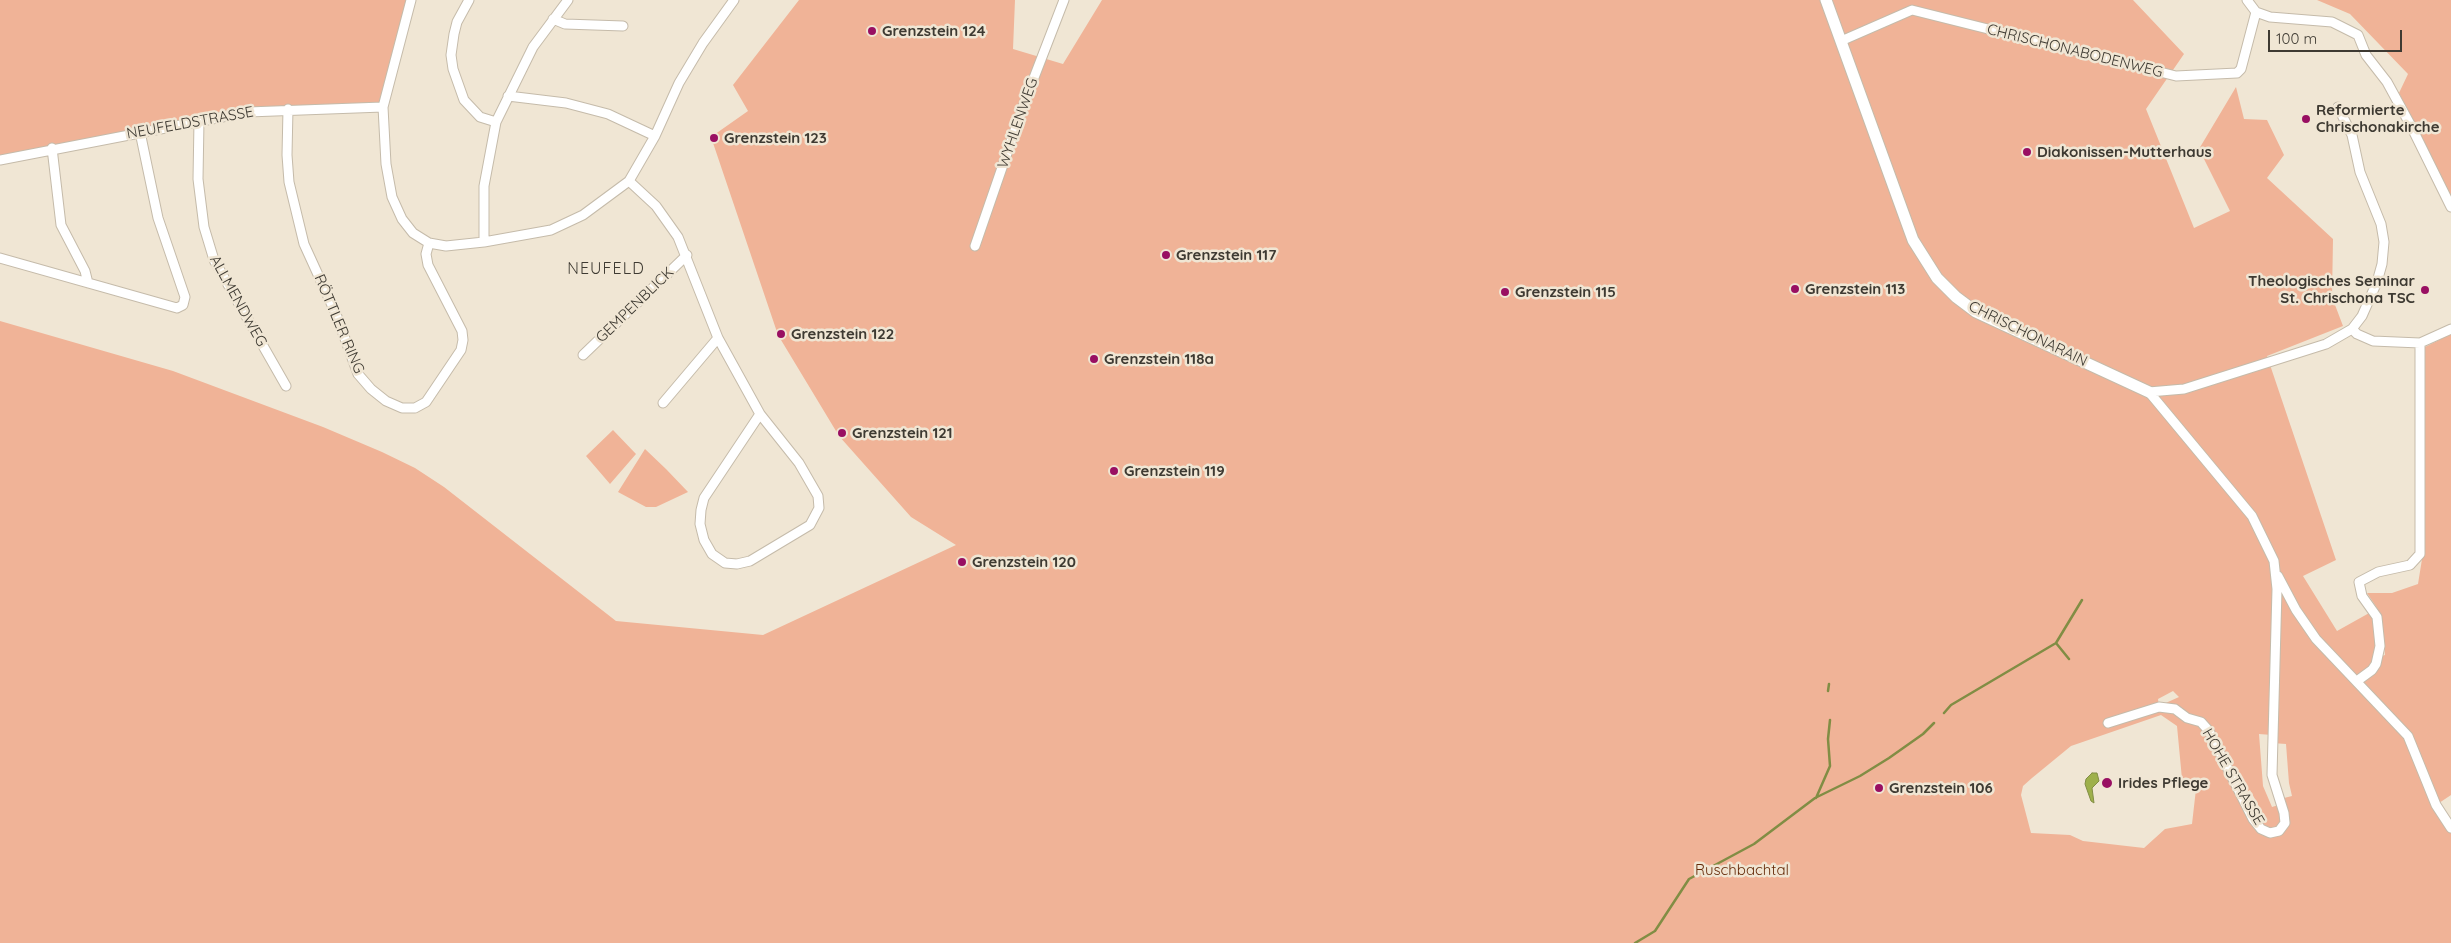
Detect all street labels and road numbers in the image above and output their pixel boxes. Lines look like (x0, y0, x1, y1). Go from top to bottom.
street label: CHRISCHONABODENWEG (1985, 20, 2165, 82)
street label: WYHLENWEG (994, 75, 1042, 171)
street label: NEUFELDSTRASSE (125, 103, 255, 143)
street label: ALLMENDWEG (205, 252, 271, 350)
street label: GEMPENBLICK (592, 263, 678, 347)
street label: RÖTTLER RING (310, 272, 368, 376)
street label: CHRISCHONARAIN (1966, 297, 2090, 371)
street label: HOHE STRASSE (2198, 726, 2268, 828)

